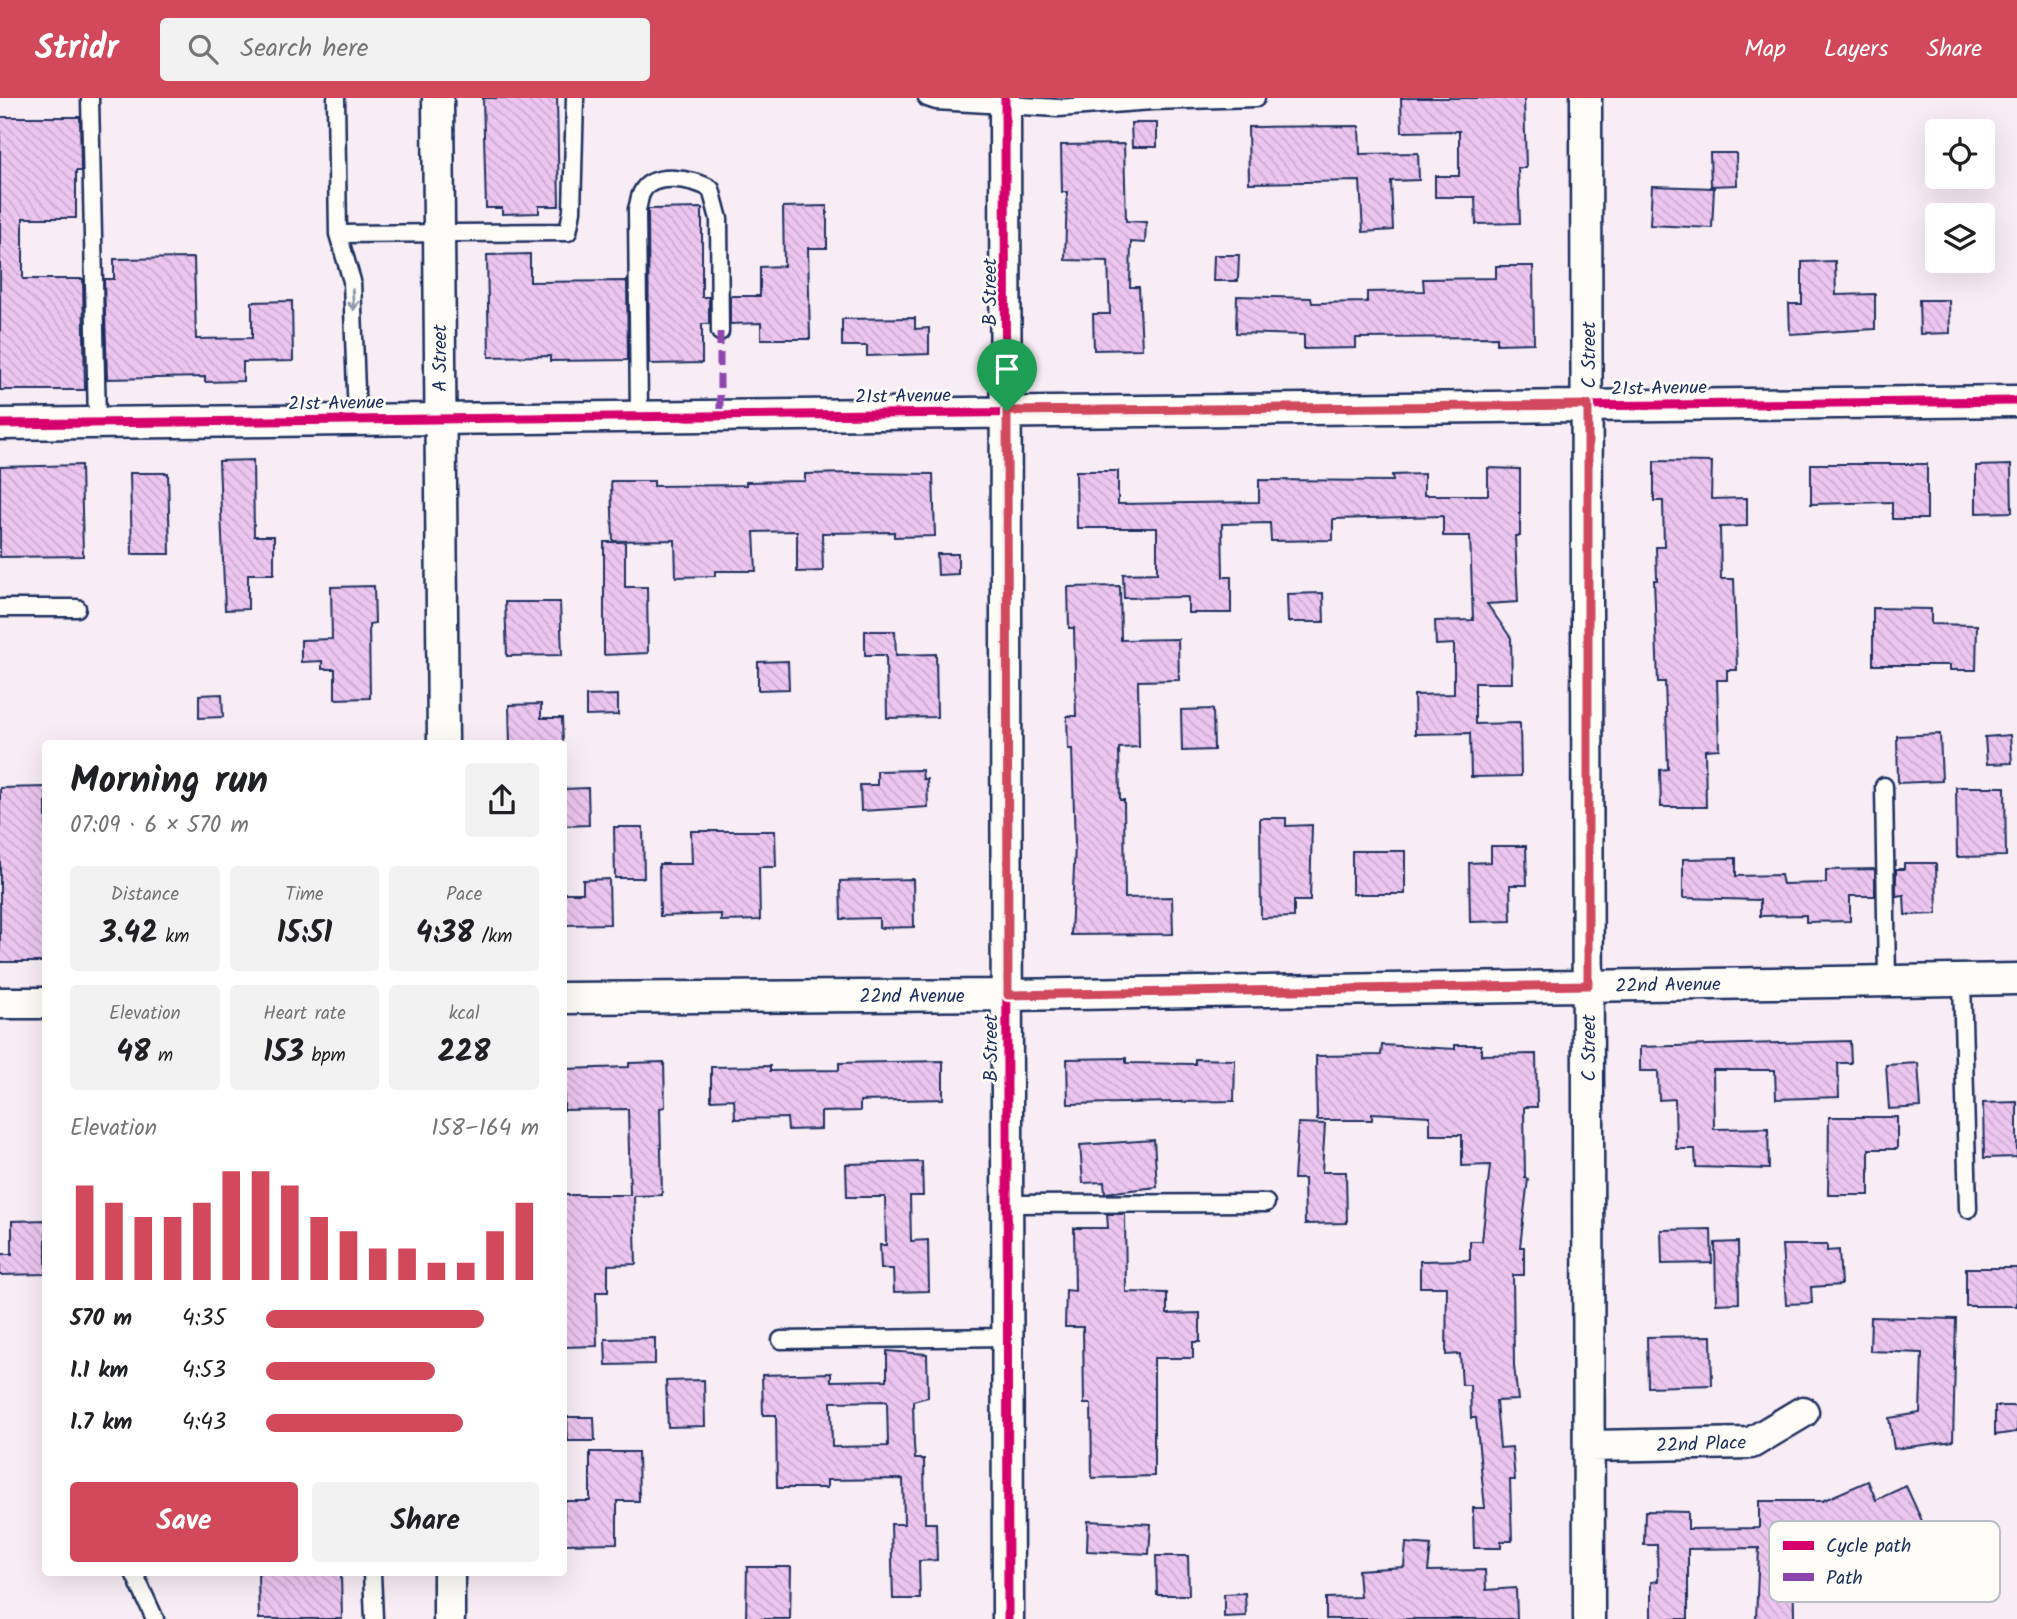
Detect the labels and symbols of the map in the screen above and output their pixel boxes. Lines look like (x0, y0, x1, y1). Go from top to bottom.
street label: B Street (976, 257, 1006, 326)
one-way arrow (347, 288, 360, 311)
street label: C Street (1575, 321, 1605, 389)
street label: A Street (426, 324, 456, 392)
pin (977, 339, 1037, 411)
street label: 21st Avenue (1611, 373, 1708, 405)
street label: 21st Avenue (855, 381, 952, 413)
street label: 21st Avenue (288, 388, 385, 420)
street label: 22nd Avenue (1615, 970, 1721, 1002)
street label: 22nd Avenue (859, 982, 965, 1012)
street label: B Street (977, 1013, 1007, 1082)
street label: C Street (1575, 1014, 1605, 1082)
street label: 22nd Place (1655, 1428, 1747, 1462)
legend (1769, 1521, 2000, 1602)
text: Cycle path (1826, 1532, 1911, 1562)
text: Path (1826, 1564, 1863, 1594)

